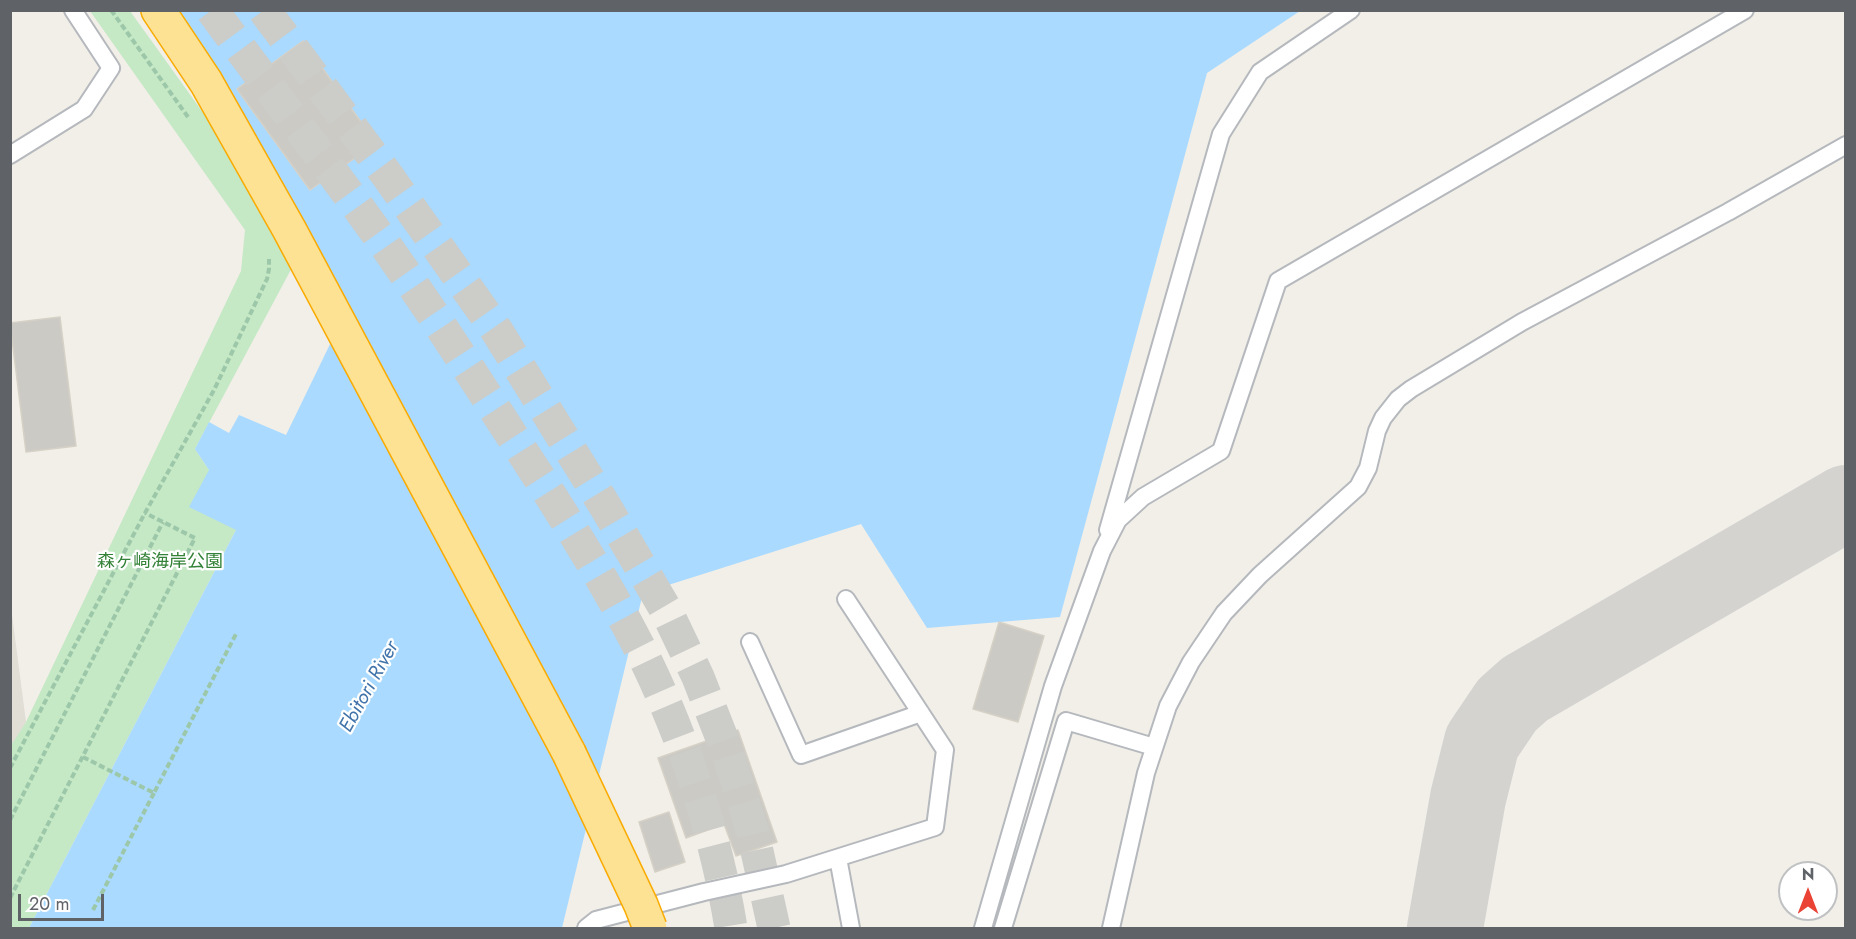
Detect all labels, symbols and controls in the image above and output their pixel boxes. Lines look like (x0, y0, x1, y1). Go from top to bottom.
park label: 森ヶ崎海岸公園 (97, 552, 223, 574)
water label: Ebitori River (335, 637, 405, 737)
north arrow (1778, 861, 1838, 921)
text: N (1802, 863, 1814, 886)
scale bar (21, 882, 106, 920)
text: 20 m (29, 891, 69, 917)

